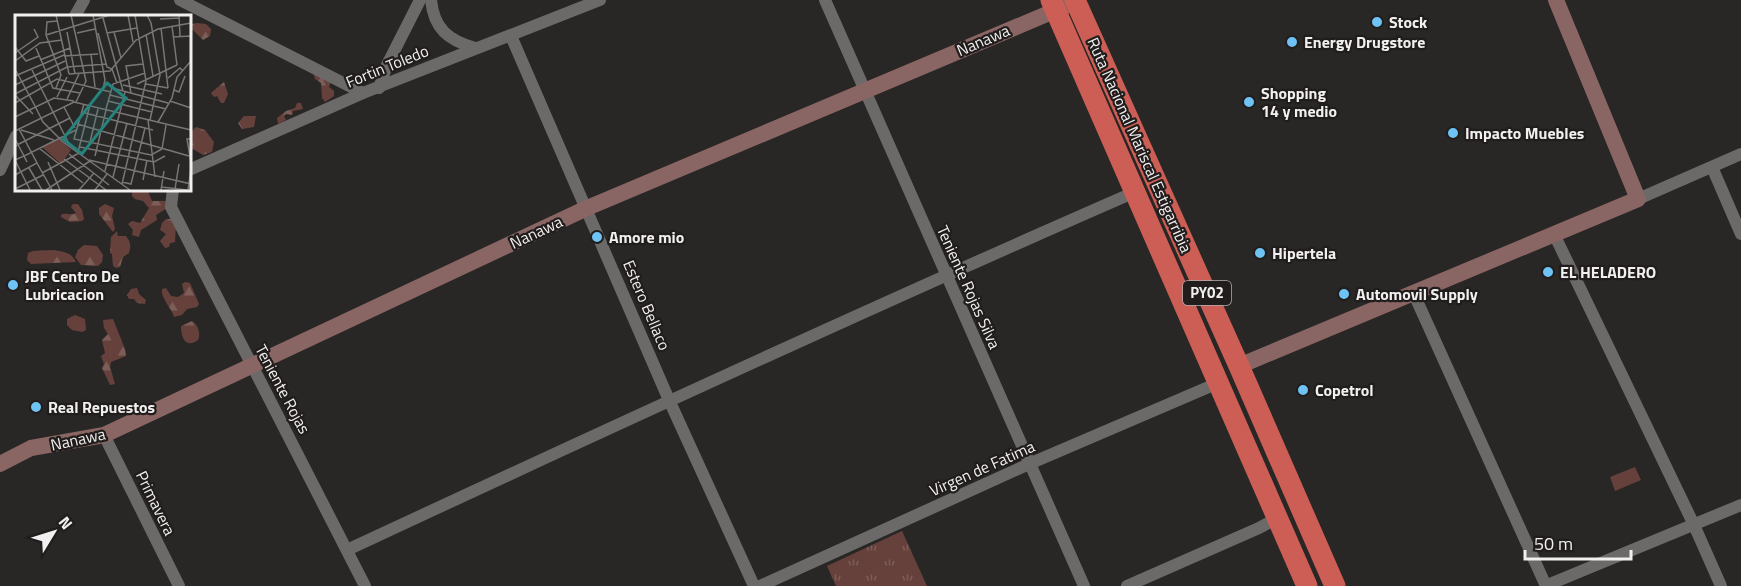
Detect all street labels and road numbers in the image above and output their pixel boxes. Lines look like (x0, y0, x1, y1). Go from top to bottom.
street label: Nanawa (953, 18, 1013, 62)
street label: Ruta Nacional Mariscal Estigarribia (1082, 34, 1198, 256)
street label: Fortin Toledo (342, 38, 432, 94)
street label: Nanawa (506, 209, 566, 255)
street label: Teniente Rojas Silva (931, 221, 1007, 353)
street label: Estero Bellaco (617, 256, 677, 354)
road number: PY02 (1183, 281, 1231, 305)
street label: Teniente Rojas (249, 340, 317, 438)
street label: Nanawa (48, 421, 108, 457)
street label: Virgen de Fatima (925, 434, 1039, 502)
street label: Primavera (130, 467, 182, 539)

